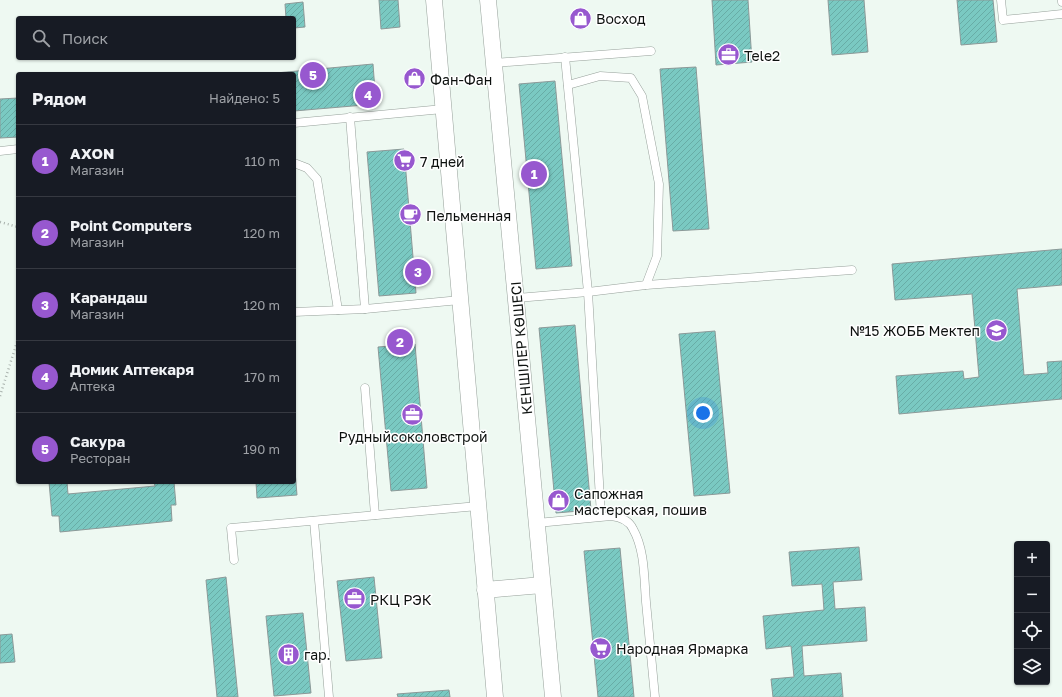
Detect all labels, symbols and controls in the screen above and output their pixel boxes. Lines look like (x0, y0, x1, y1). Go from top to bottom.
shop icon: Восход (568, 5, 594, 31)
place label: Восход (596, 10, 646, 27)
search box (16, 16, 296, 60)
icon: search (30, 27, 52, 49)
text: Поиск (62, 29, 108, 47)
office icon: Tele2 (715, 42, 741, 68)
place label: Tele2 (744, 47, 780, 64)
pin: 5 (300, 60, 326, 90)
shop icon: Фан-Фан (401, 66, 427, 92)
place label: Фан-Фан (430, 71, 492, 88)
pin: 4 (355, 80, 381, 110)
text: Рядом (32, 88, 86, 109)
text: Найдено: 5 (209, 90, 280, 106)
text: AXON (70, 144, 114, 162)
supermarket icon: 7 дней (392, 148, 418, 174)
text: 1 (42, 153, 48, 169)
text: 110 m (245, 153, 280, 169)
place label: 7 дней (420, 153, 465, 170)
pin: 1 (521, 159, 547, 189)
text: Магазин (70, 162, 124, 178)
cafe icon: Пельменная (398, 202, 424, 228)
place label: Пельменная (426, 207, 511, 224)
text: Point Computers (70, 216, 192, 234)
text: 2 (41, 225, 49, 241)
text: 120 m (243, 225, 280, 241)
text: Магазин (70, 234, 124, 250)
pin: 3 (405, 257, 431, 287)
street label: КЕНШІЛЕР КӨШЕСІ (507, 280, 535, 416)
text: Карандаш (70, 288, 147, 306)
text: 3 (41, 297, 49, 313)
text: 120 m (243, 297, 280, 313)
text: Магазин (70, 306, 124, 322)
school or university icon: №15 ЖОББ Мектеп (983, 317, 1009, 343)
place label: №15 ЖОББ Мектеп (849, 322, 980, 339)
pin: 2 (387, 327, 413, 357)
text: Домик Аптекаря (70, 360, 194, 378)
text: 4 (41, 369, 49, 385)
text: 170 m (244, 369, 280, 385)
text: Аптека (70, 378, 115, 394)
office icon: Рудныйсоколовстрой (400, 401, 426, 427)
your location (693, 403, 713, 423)
place label: Рудныйсоколовстрой (338, 428, 488, 445)
text: Сакура (70, 432, 125, 450)
text: 5 (41, 441, 49, 457)
text: 190 m (243, 441, 280, 457)
text: Ресторан (70, 450, 130, 466)
place label: Сапожная мастерская, пошив (574, 485, 707, 518)
shop icon: Сапожная мастерская, пошив (545, 488, 571, 514)
map controls (1014, 541, 1050, 685)
button: + (1014, 541, 1050, 577)
button: − (1014, 577, 1050, 613)
office icon: РКЦ РЭК (342, 586, 368, 612)
place label: РКЦ РЭК (370, 591, 432, 608)
button: locate (1014, 613, 1050, 649)
supermarket icon: Народная Ярмарка (588, 635, 614, 661)
place label: Народная Ярмарка (616, 640, 748, 657)
building icon: гар. (276, 641, 302, 667)
place label: гар. (304, 646, 331, 663)
button: layers (1014, 649, 1050, 685)

